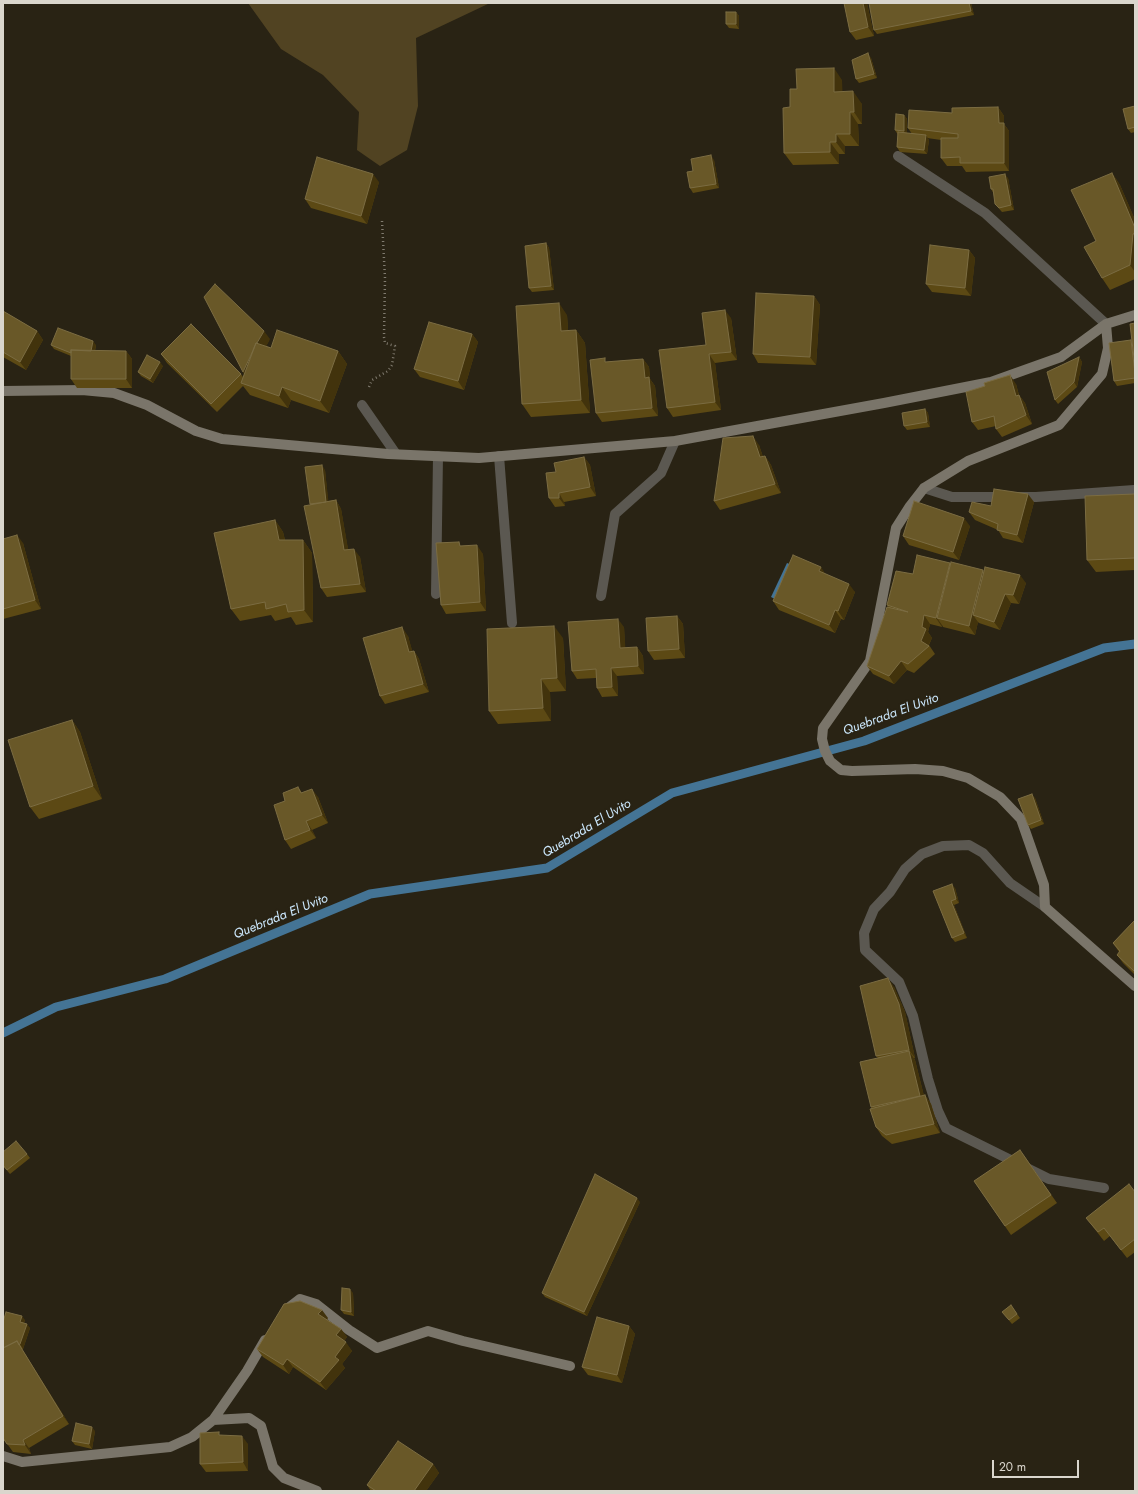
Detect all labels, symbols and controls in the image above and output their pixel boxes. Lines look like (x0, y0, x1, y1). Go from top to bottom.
water label: Quebrada El Uvito (841, 690, 941, 740)
water label: Quebrada El Uvito (540, 796, 634, 862)
water label: Quebrada El Uvito (231, 891, 331, 943)
scale bar (994, 1452, 1081, 1478)
text: 20 m (999, 1458, 1026, 1476)

